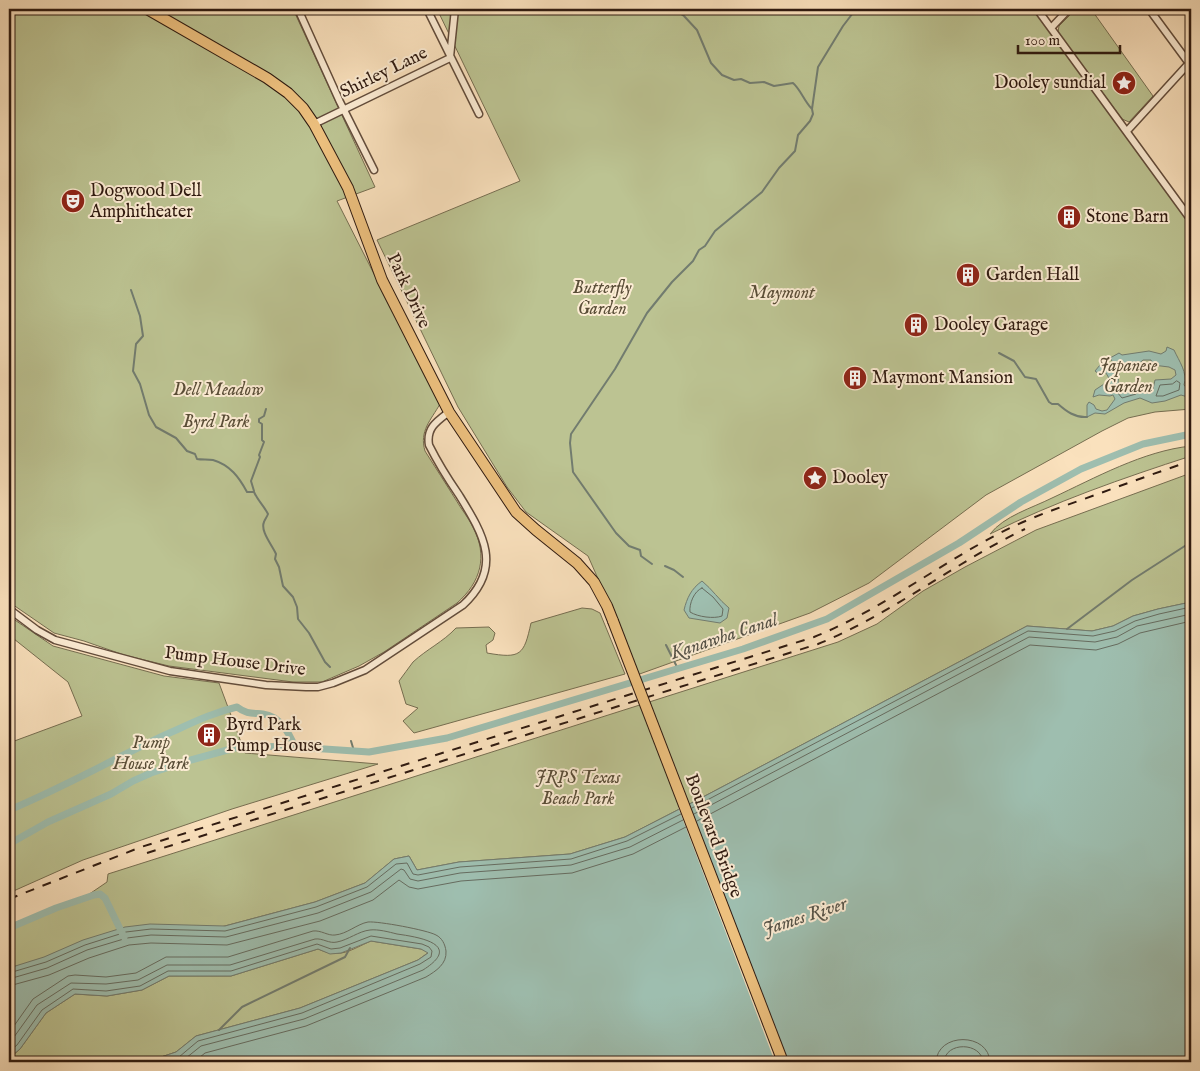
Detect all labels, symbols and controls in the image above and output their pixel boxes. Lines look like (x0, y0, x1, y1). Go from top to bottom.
scale bar (1018, 22, 1120, 54)
text: 100 m (1025, 31, 1061, 50)
street label: Shirley Lane (336, 42, 432, 104)
place icon: Dooley sundial (1111, 70, 1137, 96)
place label: Dooley sundial (994, 72, 1106, 95)
place label: Dogwood Dell Amphitheater (89, 180, 201, 224)
theatre icon: Dogwood Dell Amphitheater (60, 188, 86, 214)
building icon: Stone Barn (1056, 204, 1082, 230)
place label: Stone Barn (1086, 206, 1169, 229)
street label: Park Drive (381, 250, 435, 332)
building icon: Garden Hall (955, 262, 981, 288)
place label: Garden Hall (986, 264, 1079, 287)
park label: Butterfly Garden (572, 277, 632, 321)
park label: Maymont (749, 282, 816, 305)
building icon: Dooley Garage (903, 312, 929, 338)
place label: Dooley Garage (934, 314, 1048, 337)
park label: Japanese Garden (1099, 355, 1157, 399)
building icon: Maymont Mansion (842, 365, 868, 391)
place label: Maymont Mansion (872, 367, 1013, 390)
park label: Dell Meadow (173, 379, 264, 402)
park label: Byrd Park (182, 411, 250, 434)
place icon: Dooley (802, 465, 828, 491)
place label: Dooley (832, 467, 888, 490)
water label: Kanawha Canal (666, 608, 782, 666)
street label: Pump House Drive (163, 642, 307, 682)
place label: Byrd Park Pump House (226, 714, 322, 758)
building icon: Byrd Park Pump House (196, 722, 222, 748)
park label: Pump House Park (112, 732, 189, 776)
park label: JRPS Texas Beach Park (536, 767, 621, 811)
street label: Boulevard Bridge (679, 771, 747, 901)
water label: James River (760, 892, 852, 942)

